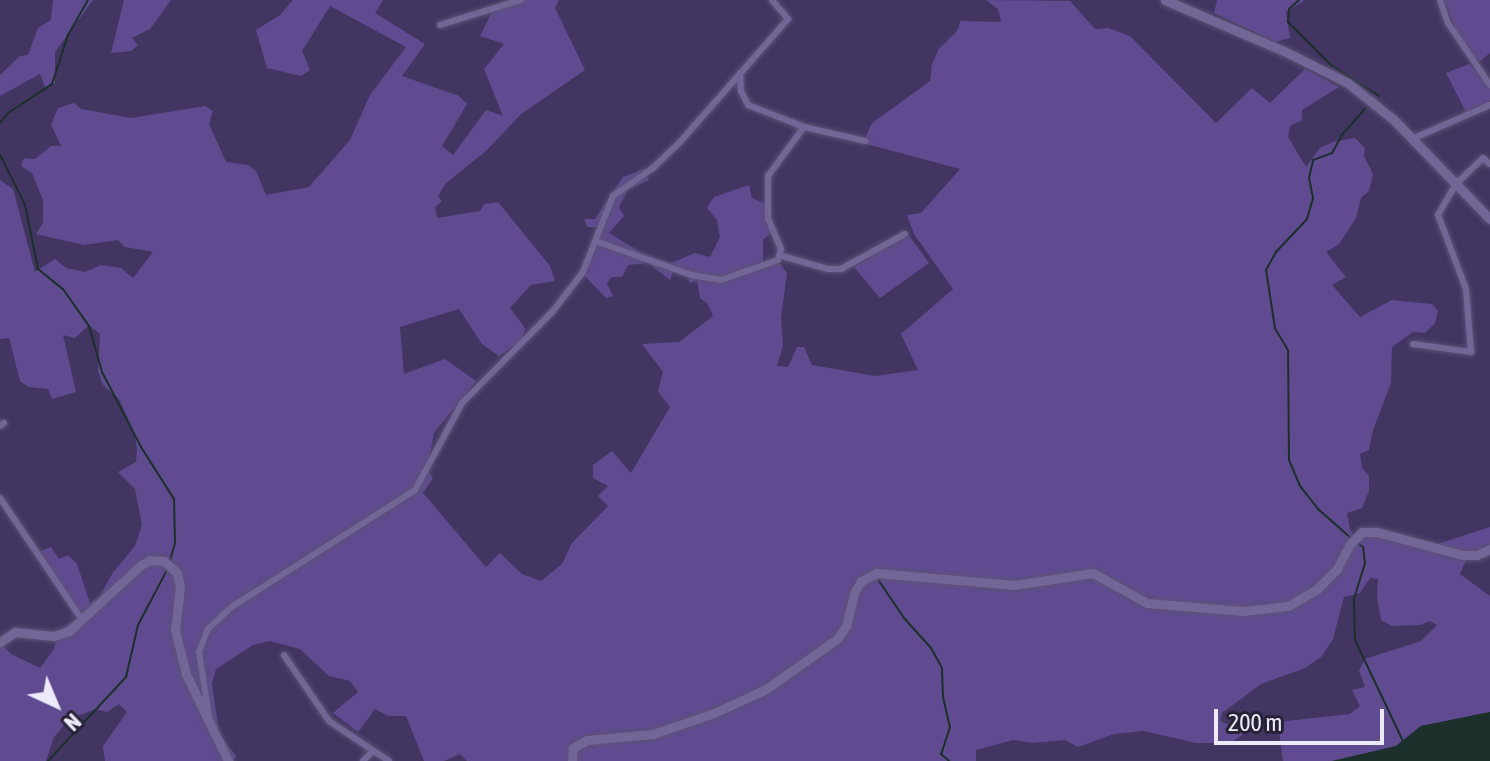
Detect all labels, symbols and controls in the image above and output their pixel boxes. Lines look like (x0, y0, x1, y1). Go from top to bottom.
north arrow (16, 665, 96, 745)
scale bar (1218, 693, 1388, 743)
text: N (59, 708, 86, 736)
text: 200 m (1228, 709, 1282, 736)

